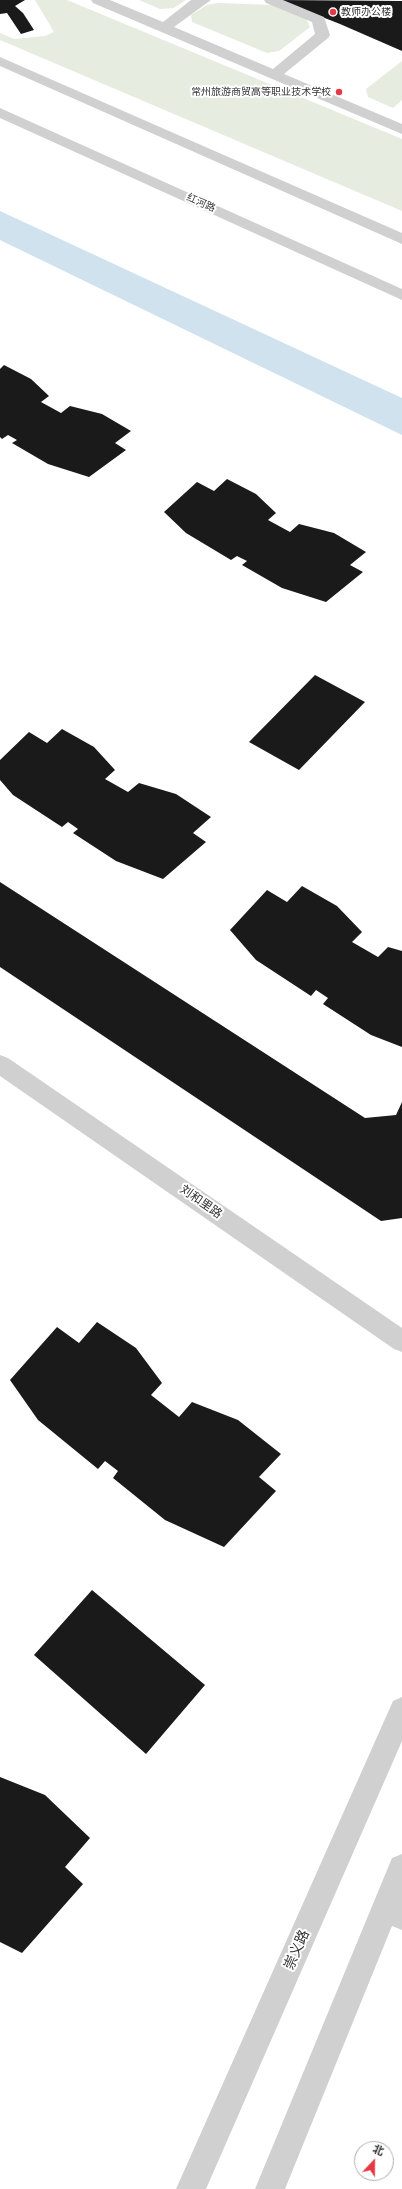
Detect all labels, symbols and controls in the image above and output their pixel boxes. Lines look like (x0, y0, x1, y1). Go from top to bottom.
place label: 教师办公楼 (341, 6, 391, 18)
marker: 教师办公楼 (328, 7, 338, 17)
place label: 常州旅游商贸高等职业技术学校 (191, 86, 331, 98)
marker: 常州旅游商贸高等职业技术学校 (334, 87, 344, 97)
street label: 红河路 (185, 191, 217, 215)
street label: 刘和里路 (177, 1182, 225, 1222)
street label: 崇义路 (281, 1927, 313, 1973)
north arrow (354, 2141, 394, 2181)
text: 北 (371, 2142, 386, 2158)

